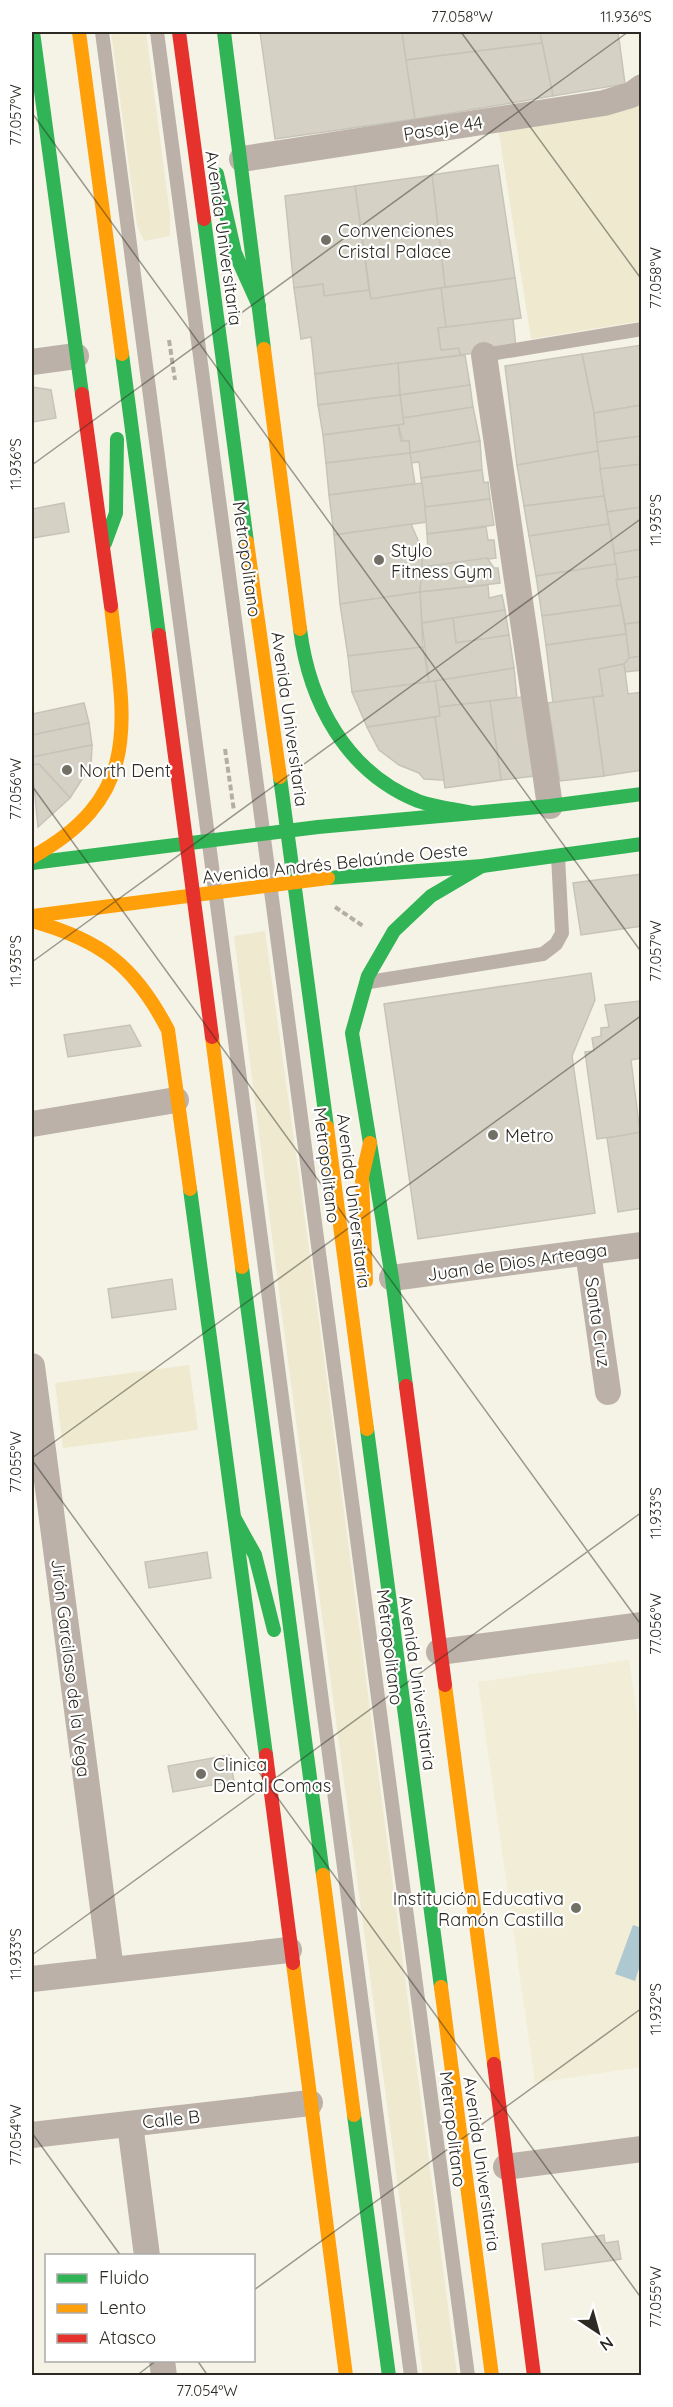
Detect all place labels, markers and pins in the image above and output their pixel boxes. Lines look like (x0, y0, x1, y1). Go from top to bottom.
place label: Convenciones Cristal Palace (338, 219, 454, 263)
marker: Convenciones Cristal Palace (319, 233, 333, 247)
place label: Stylo Fitness Gym (391, 539, 493, 583)
marker: Stylo Fitness Gym (372, 553, 386, 567)
place label: North Dent (79, 759, 171, 782)
marker: North Dent (60, 763, 74, 777)
place label: Metro (505, 1124, 554, 1147)
marker: Metro (486, 1128, 500, 1142)
place label: Clinica Dental Comas (213, 1753, 331, 1797)
marker: Clinica Dental Comas (194, 1767, 208, 1781)
place label: Institución Educativa Ramón Castilla (393, 1887, 564, 1931)
marker: Institución Educativa Ramón Castilla (569, 1901, 583, 1915)

